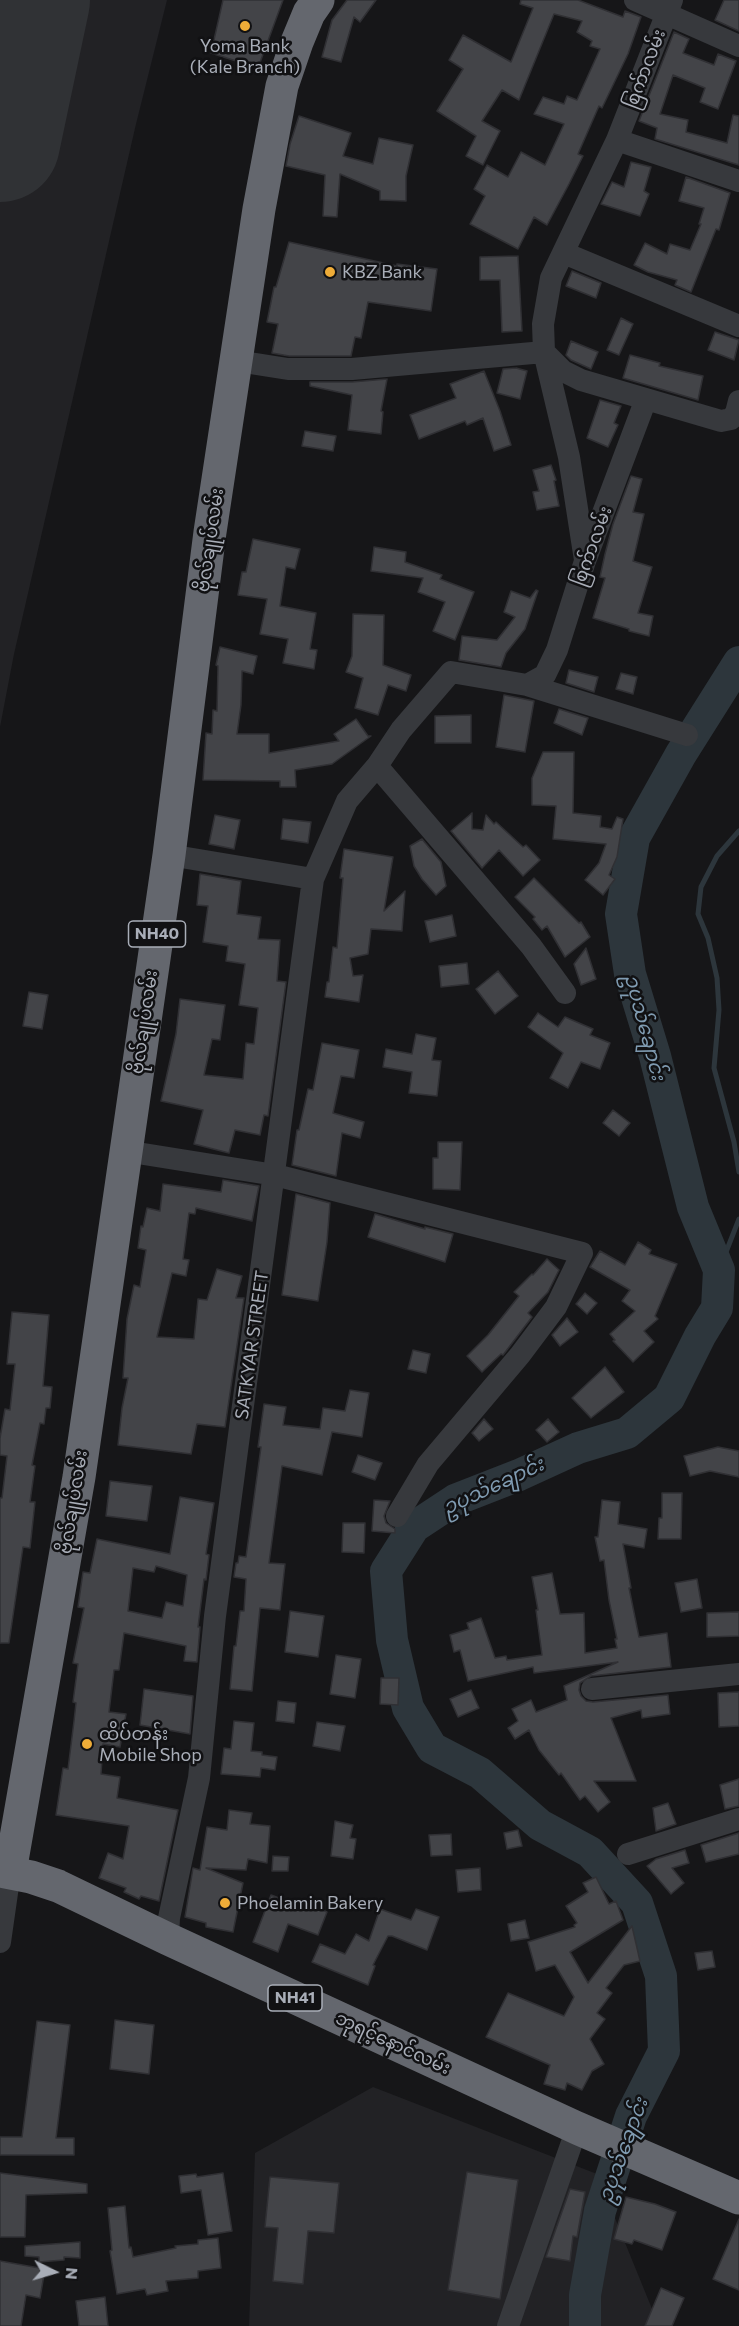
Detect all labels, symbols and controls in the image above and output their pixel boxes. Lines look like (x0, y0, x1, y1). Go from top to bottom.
marker: Yoma Bank (Kale Branch) (238, 19, 252, 33)
street label: စြက်ာလမ်း (620, 26, 670, 112)
place label: Yoma Bank (Kale Branch) (190, 35, 300, 78)
place label: KBZ Bank (342, 261, 422, 283)
marker: KBZ Bank (323, 265, 337, 279)
street label: ဗိုလ်ချုပ်လမ်း (192, 487, 228, 593)
street label: စြက်ာလမ်း (568, 503, 616, 589)
road number: NH40 (128, 921, 186, 947)
street label: ဗိုလ်ချုပ်လမ်း (126, 969, 162, 1075)
water label: ဥပုသ်ချောင်း (619, 971, 671, 1083)
street label: SATKYAR STREET (231, 1269, 273, 1421)
street label: ဗိုလ်ချုပ်လမ်း (54, 1449, 92, 1555)
water label: ဥပုသ်ချောင်း (438, 1452, 548, 1520)
place label: ထိပ်တန်း Mobile Shop (99, 1723, 202, 1766)
marker: ထိပ်တန်း Mobile Shop (80, 1737, 94, 1751)
place label: Phoelamin Bakery (237, 1892, 383, 1914)
marker: Phoelamin Bakery (218, 1896, 232, 1910)
road number: NH41 (268, 1985, 322, 2011)
street label: ဘုရင့်နောင်လမ်း (332, 2007, 454, 2079)
water label: ဥပုသ်ချောင်း (593, 2095, 653, 2205)
north arrow (24, 2242, 84, 2302)
text: N (62, 2267, 82, 2280)

